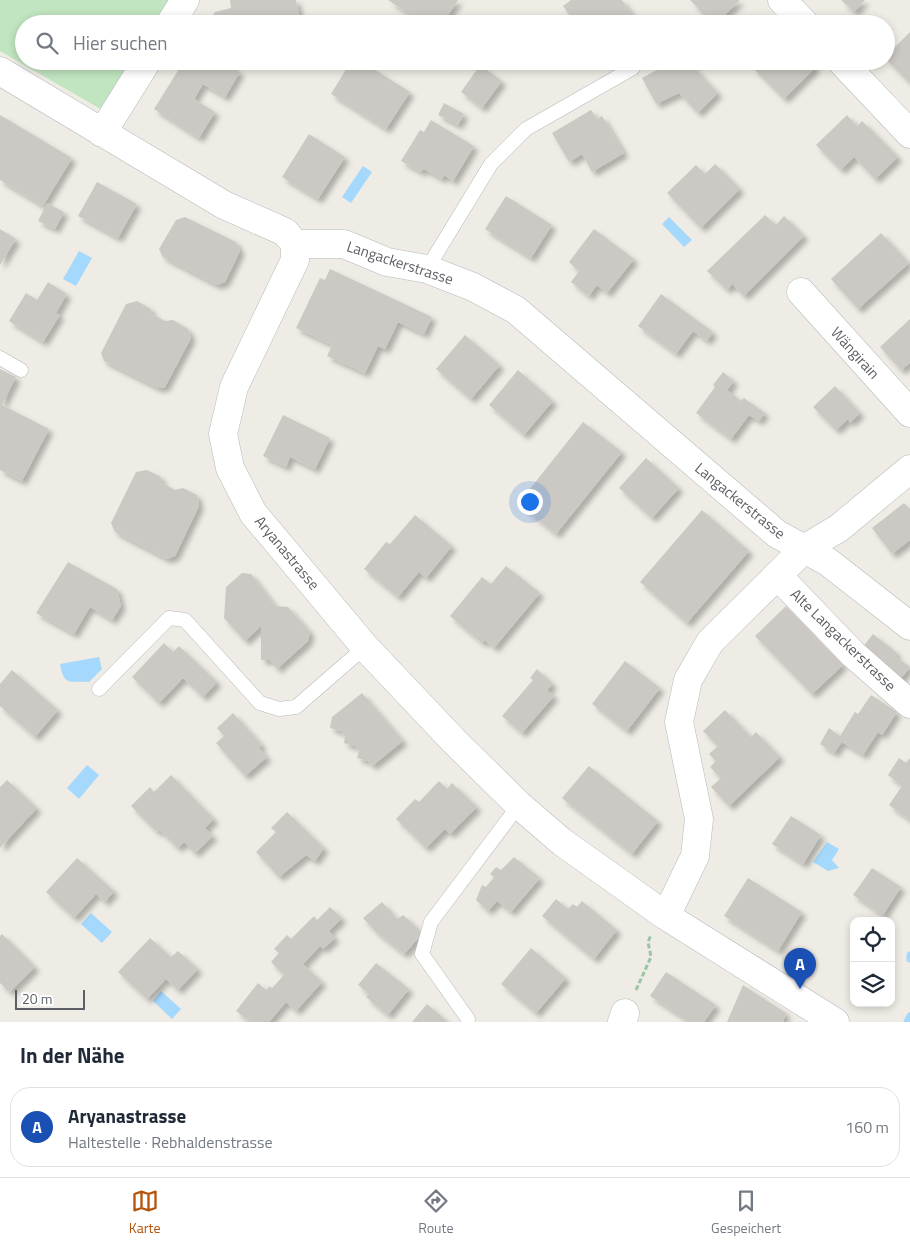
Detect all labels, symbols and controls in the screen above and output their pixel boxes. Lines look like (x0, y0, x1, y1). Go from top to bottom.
search box (15, 15, 895, 70)
text: Hier suchen (73, 28, 168, 57)
icon: search (33, 29, 61, 57)
street label: Langackerstrasse (344, 234, 456, 291)
street label: Wängirain (826, 321, 885, 384)
street label: Langackerstrasse (690, 457, 791, 544)
your location (517, 489, 543, 515)
street label: Aryanastrasse (249, 511, 325, 595)
street label: Alte Langackerstrasse (785, 583, 901, 696)
map controls (850, 917, 895, 1007)
button: locate (850, 917, 895, 962)
pin: A (784, 948, 816, 989)
button: layers (850, 962, 895, 1007)
scale bar (15, 987, 85, 1010)
text: 20 m (22, 988, 52, 1009)
text: In der Nähe (20, 1039, 125, 1071)
text: Aryanastrasse (68, 1101, 186, 1130)
text: A (32, 1115, 42, 1139)
text: 160 m (845, 1115, 889, 1139)
text: Haltestelle · Rebhaldenstrasse (68, 1130, 273, 1154)
tab: Karte (129, 1187, 161, 1238)
tab: Route (418, 1187, 453, 1238)
tab: Gespeichert (711, 1187, 781, 1238)

